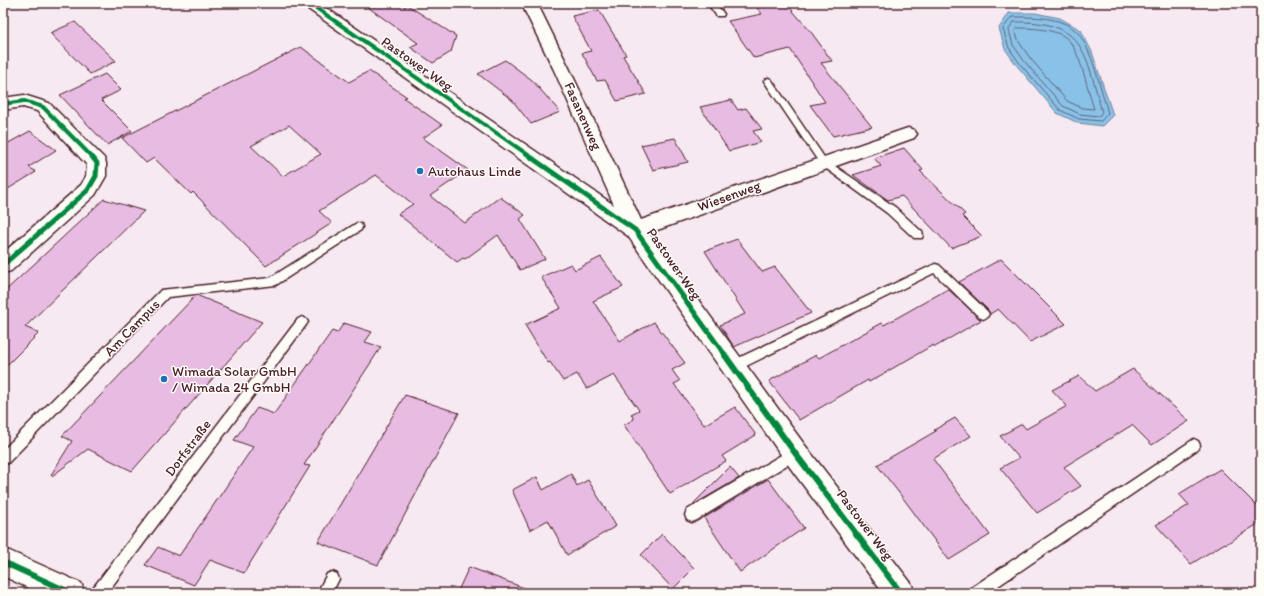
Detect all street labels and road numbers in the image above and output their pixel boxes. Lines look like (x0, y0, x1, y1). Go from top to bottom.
street label: Pastower Weg (378, 33, 457, 95)
street label: Fasanenweg (560, 79, 606, 153)
street label: Wiesenweg (695, 176, 764, 215)
street label: Pastower Weg (643, 225, 705, 304)
street label: Am Campus (101, 296, 163, 360)
street label: Dorfstraße (161, 416, 215, 480)
street label: Pastower Weg (833, 486, 898, 564)

